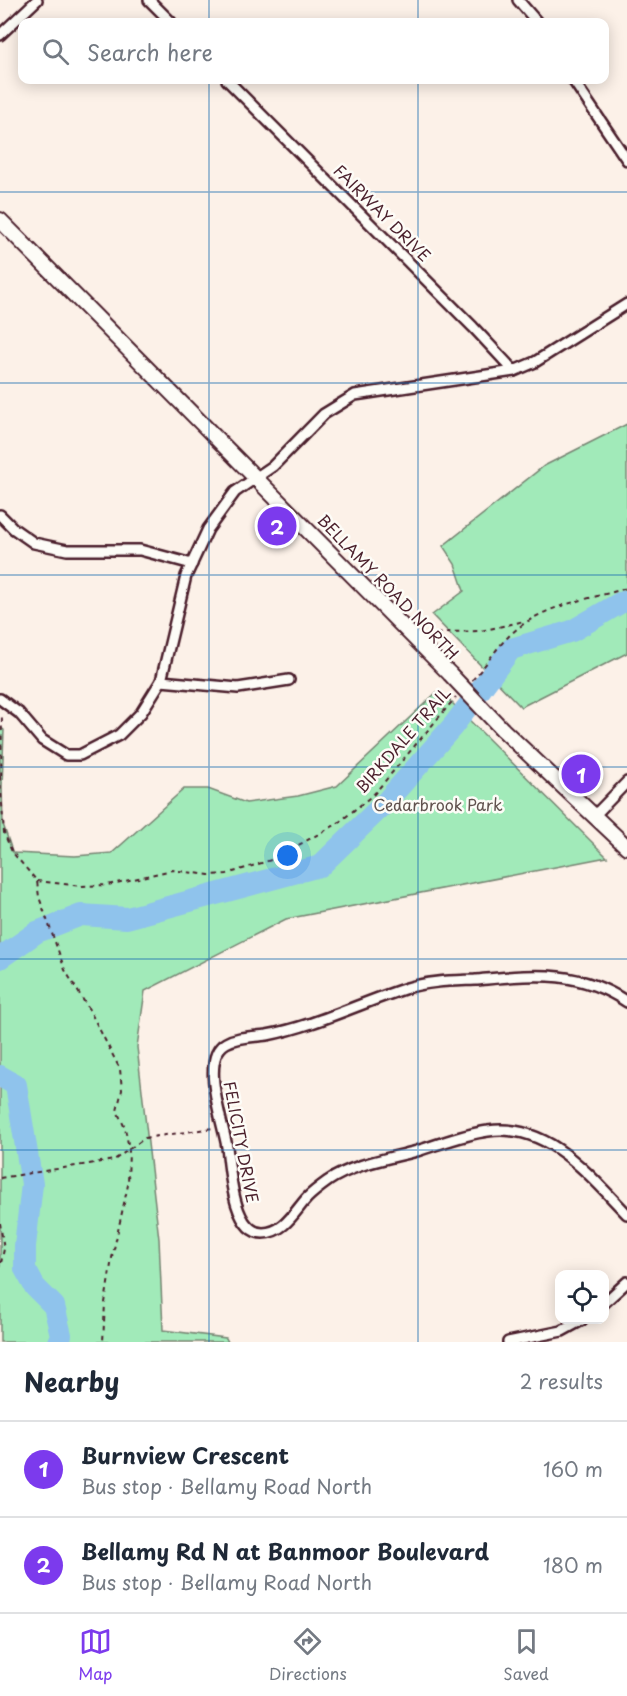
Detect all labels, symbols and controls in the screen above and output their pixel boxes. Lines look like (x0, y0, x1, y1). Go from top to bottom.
search box (18, 18, 609, 84)
icon: search (39, 35, 72, 68)
text: Search here (87, 35, 213, 68)
street label: FAIRWAY DRIVE (329, 158, 437, 266)
pin: 2 (258, 504, 296, 548)
street label: BELLAMY ROAD NORTH (313, 508, 465, 664)
street label: BIRKDALE TRAIL (349, 681, 455, 798)
pin: 1 (562, 752, 600, 796)
park label: Cedarbrook Park (373, 792, 503, 816)
your location (273, 841, 302, 870)
street label: FELICITY DRIVE (218, 1079, 266, 1205)
map controls (555, 1270, 609, 1324)
button: locate (555, 1270, 609, 1324)
text: Nearby (24, 1362, 119, 1401)
text: 2 results (520, 1366, 603, 1396)
text: Burnview Crescent (81, 1438, 289, 1471)
text: 1 (39, 1454, 48, 1484)
text: 160 m (543, 1454, 603, 1484)
text: Bus stop · Bellamy Road North (81, 1471, 372, 1501)
text: Bellamy Rd N at Banmoor Boulevard (81, 1534, 489, 1567)
text: 2 (36, 1550, 51, 1580)
text: 180 m (543, 1550, 603, 1580)
text: Bus stop · Bellamy Road North (81, 1567, 372, 1597)
tab: Map (78, 1625, 112, 1685)
tab: Directions (269, 1625, 347, 1685)
tab: Saved (503, 1625, 549, 1685)

